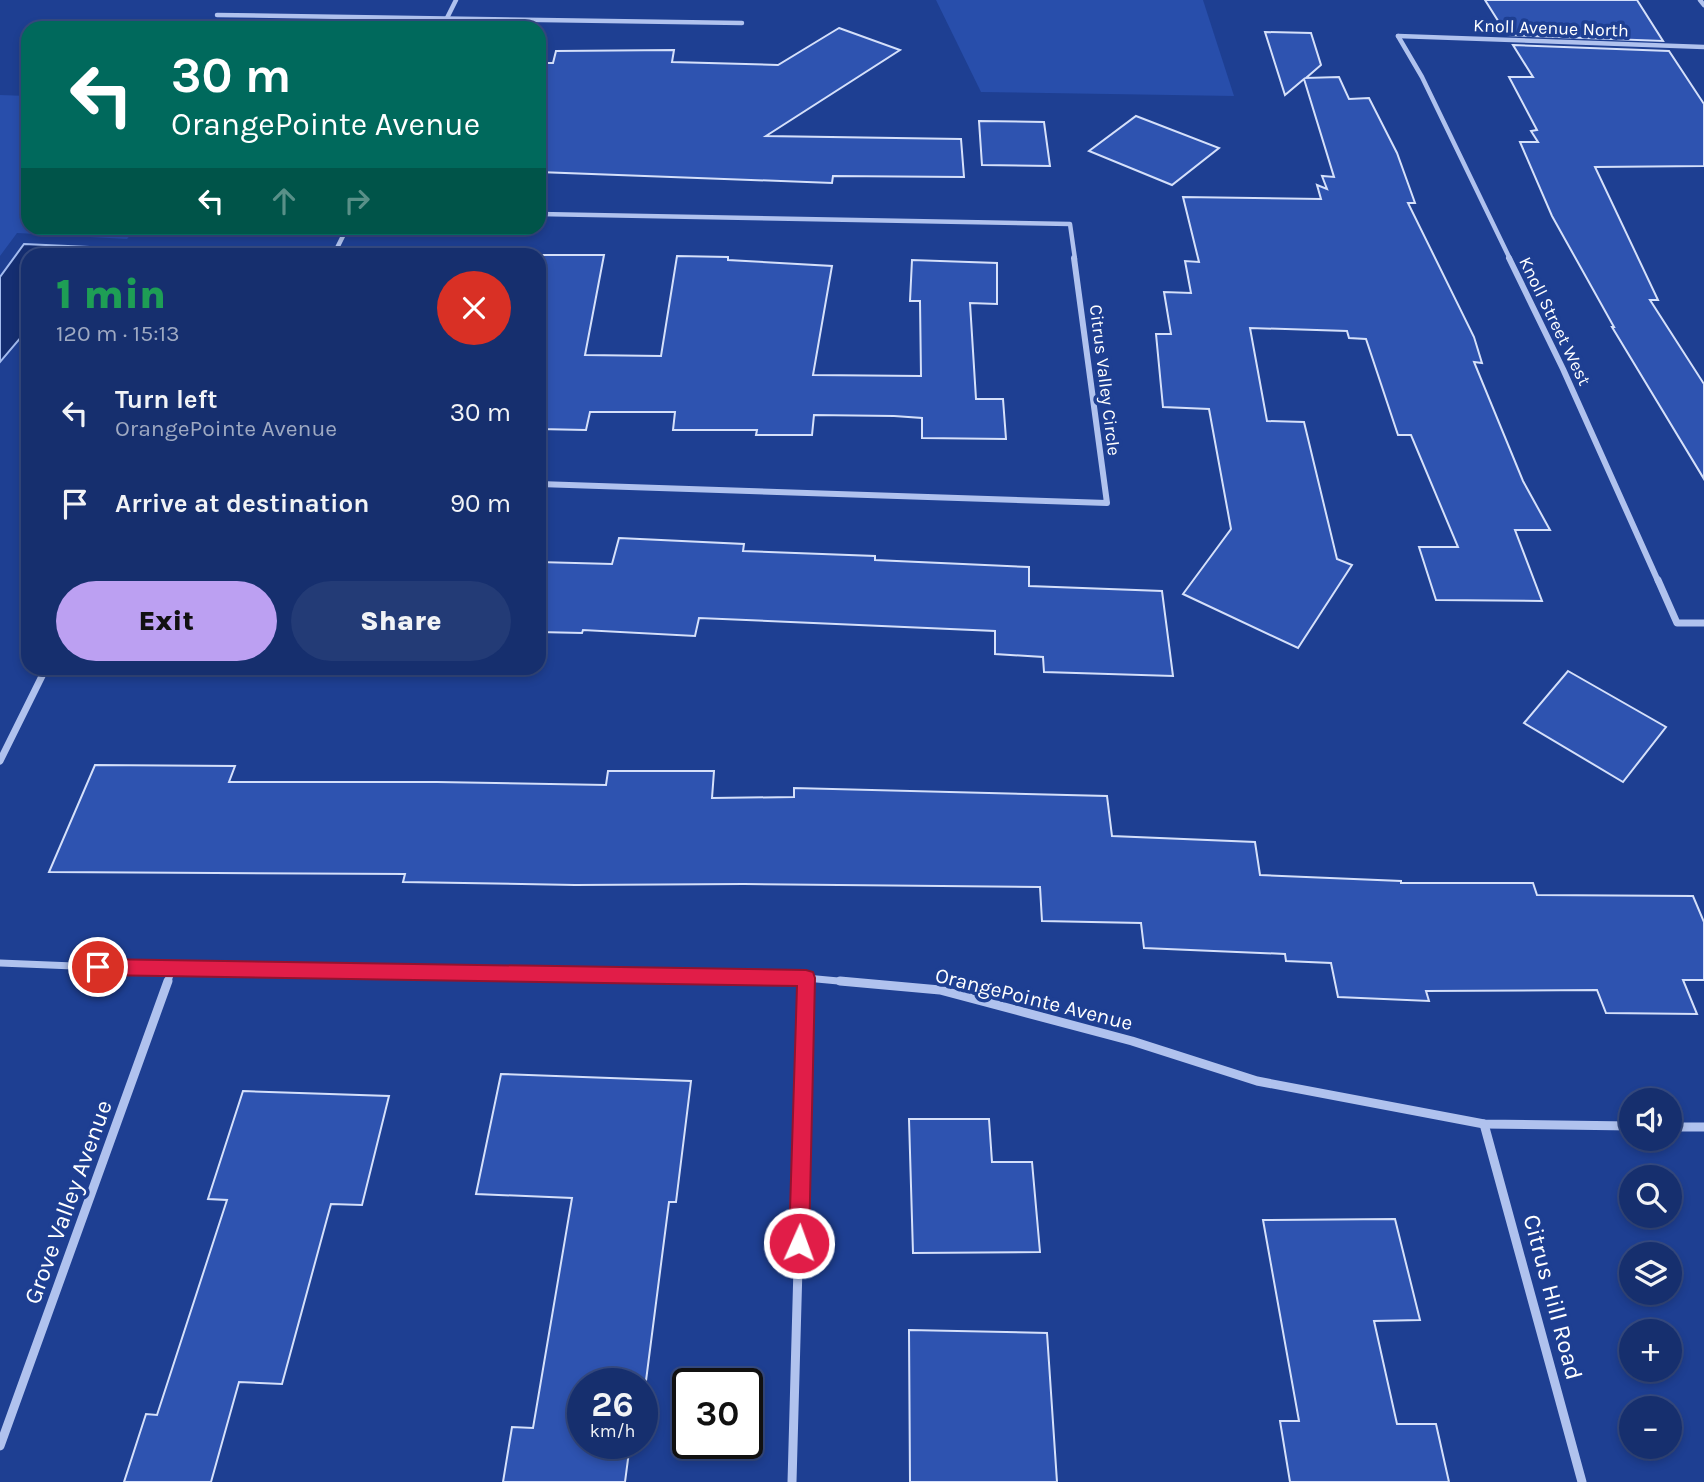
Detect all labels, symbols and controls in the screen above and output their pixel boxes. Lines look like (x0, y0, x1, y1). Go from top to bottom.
street label: Knoll Avenue North (1473, 14, 1629, 42)
text: 30 m (171, 47, 291, 104)
icon: left (56, 49, 147, 140)
text: OrangePointe Avenue (171, 106, 480, 143)
icon: left (192, 182, 230, 220)
icon: ahead (265, 182, 303, 220)
icon: right (338, 182, 376, 220)
street label: Knoll Street West (1514, 253, 1596, 389)
text: 1 min (56, 269, 166, 319)
button: close (437, 271, 511, 345)
street label: Citrus Valley Circle (1085, 303, 1125, 457)
text: 120 m · 15:13 (56, 320, 180, 347)
text: Turn left (115, 384, 217, 415)
icon: left (56, 394, 94, 432)
text: 30 m (450, 397, 511, 428)
text: OrangePointe Avenue (115, 415, 337, 442)
icon: arrive (56, 485, 94, 523)
text: Arrive at destination (115, 488, 369, 519)
text: 90 m (450, 488, 511, 519)
button: Exit (56, 581, 277, 661)
button: Share (291, 581, 511, 661)
pin (68, 937, 128, 997)
icon: arrive (79, 948, 117, 986)
street label: OrangePointe Avenue (933, 963, 1135, 1035)
map controls (1619, 1088, 1682, 1459)
button: sound (1619, 1088, 1682, 1151)
street label: Grove Valley Avenue (18, 1096, 118, 1308)
button: search (1619, 1165, 1682, 1228)
position arrow (762, 1206, 836, 1280)
street label: Citrus Hill Road (1517, 1211, 1589, 1383)
button: layers (1619, 1242, 1682, 1305)
button: + (1619, 1319, 1682, 1382)
speed limit sign: 30 (672, 1368, 763, 1459)
text: 26 (591, 1384, 634, 1425)
button: − (1619, 1396, 1682, 1459)
text: km/h (590, 1420, 635, 1442)

